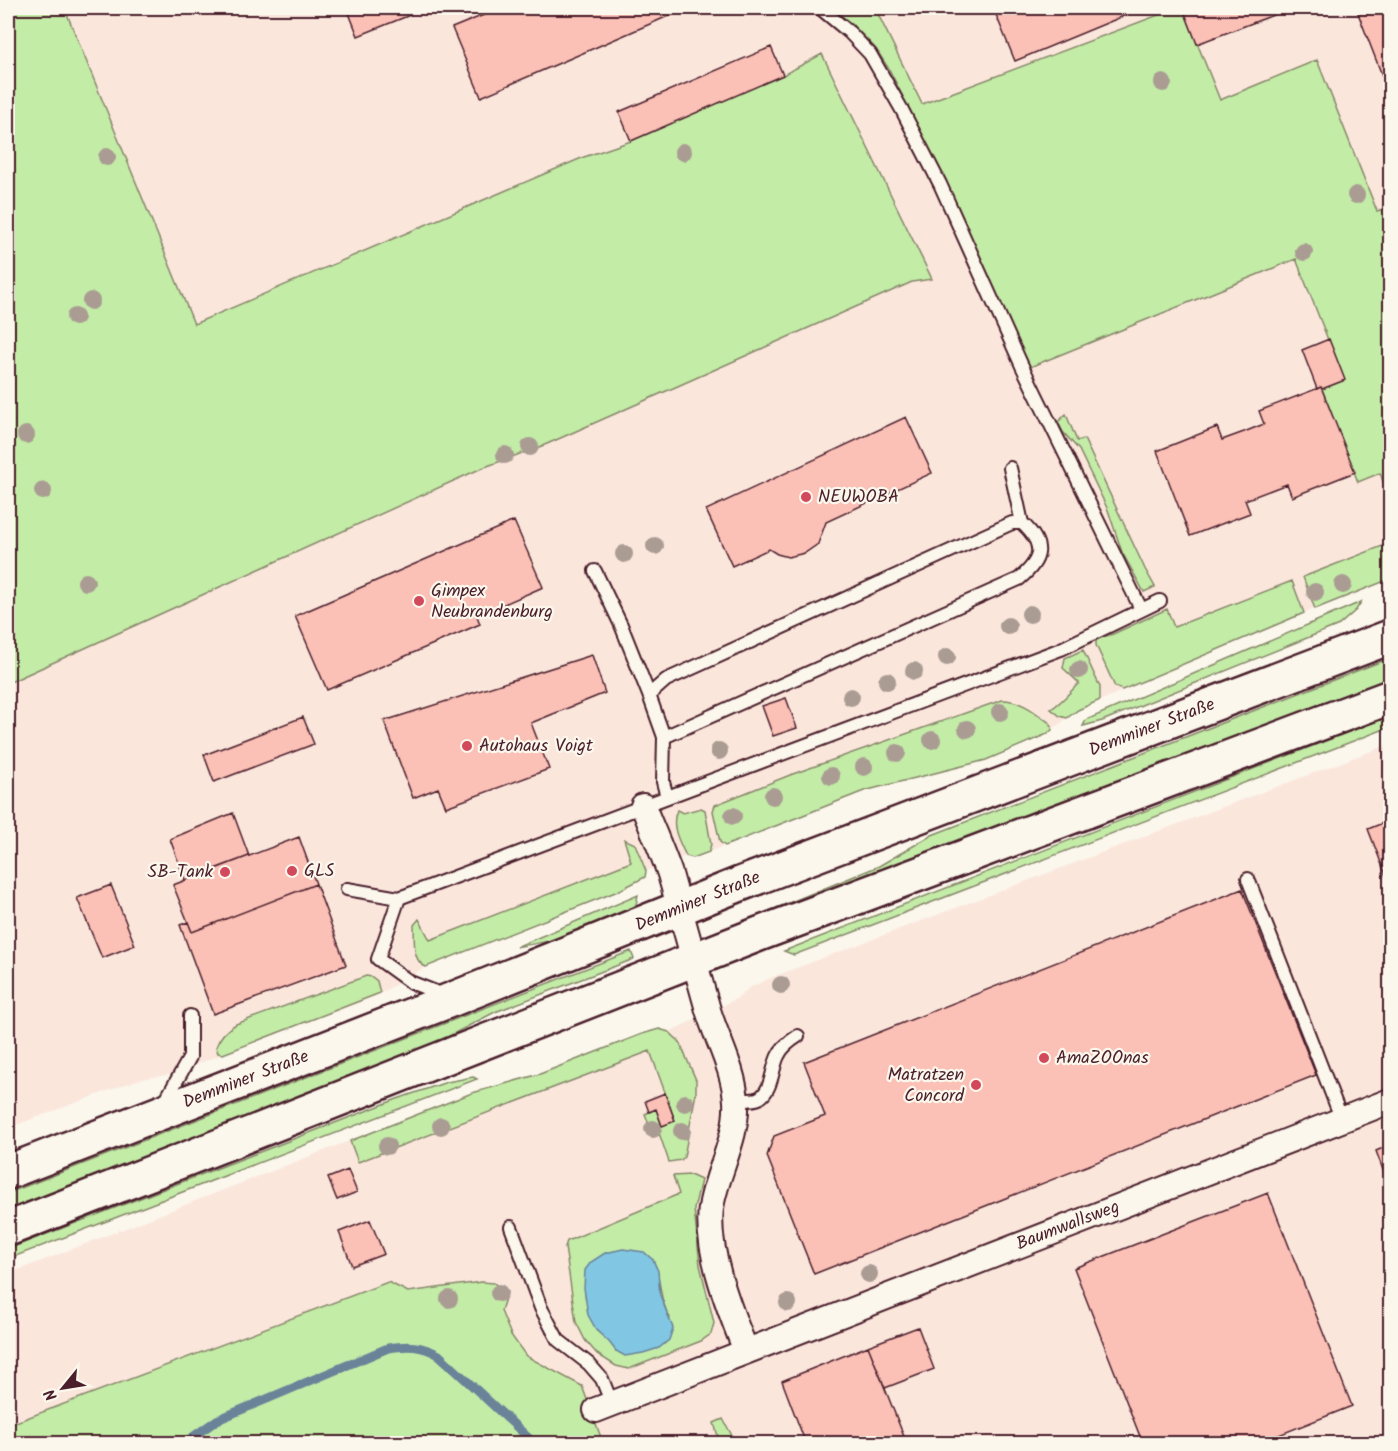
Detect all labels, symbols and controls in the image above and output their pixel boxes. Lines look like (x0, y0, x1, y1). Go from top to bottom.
place label: NEUWOBA (818, 483, 899, 512)
marker: NEUWOBA (799, 490, 813, 504)
place label: Gimpex Neubrandenburg (431, 577, 553, 627)
marker: Gimpex Neubrandenburg (412, 594, 426, 608)
street label: Demminer Straße (1085, 691, 1219, 765)
place label: Autohaus Voigt (479, 732, 594, 761)
marker: Autohaus Voigt (460, 739, 474, 753)
place label: GLS (304, 857, 335, 886)
place label: SB-Tank (148, 858, 214, 887)
marker: GLS (285, 864, 299, 878)
street label: Demminer Straße (631, 864, 765, 940)
marker: SB-Tank (218, 865, 232, 879)
street label: Demminer Straße (179, 1043, 313, 1117)
place label: AmaZOOnas (1056, 1044, 1149, 1073)
marker: AmaZOOnas (1037, 1051, 1051, 1065)
place label: Matratzen Concord (887, 1061, 965, 1111)
marker: Matratzen Concord (969, 1078, 983, 1092)
street label: Baumwallsweg (1012, 1193, 1124, 1259)
north arrow (33, 1358, 93, 1418)
text: N (38, 1384, 65, 1405)

